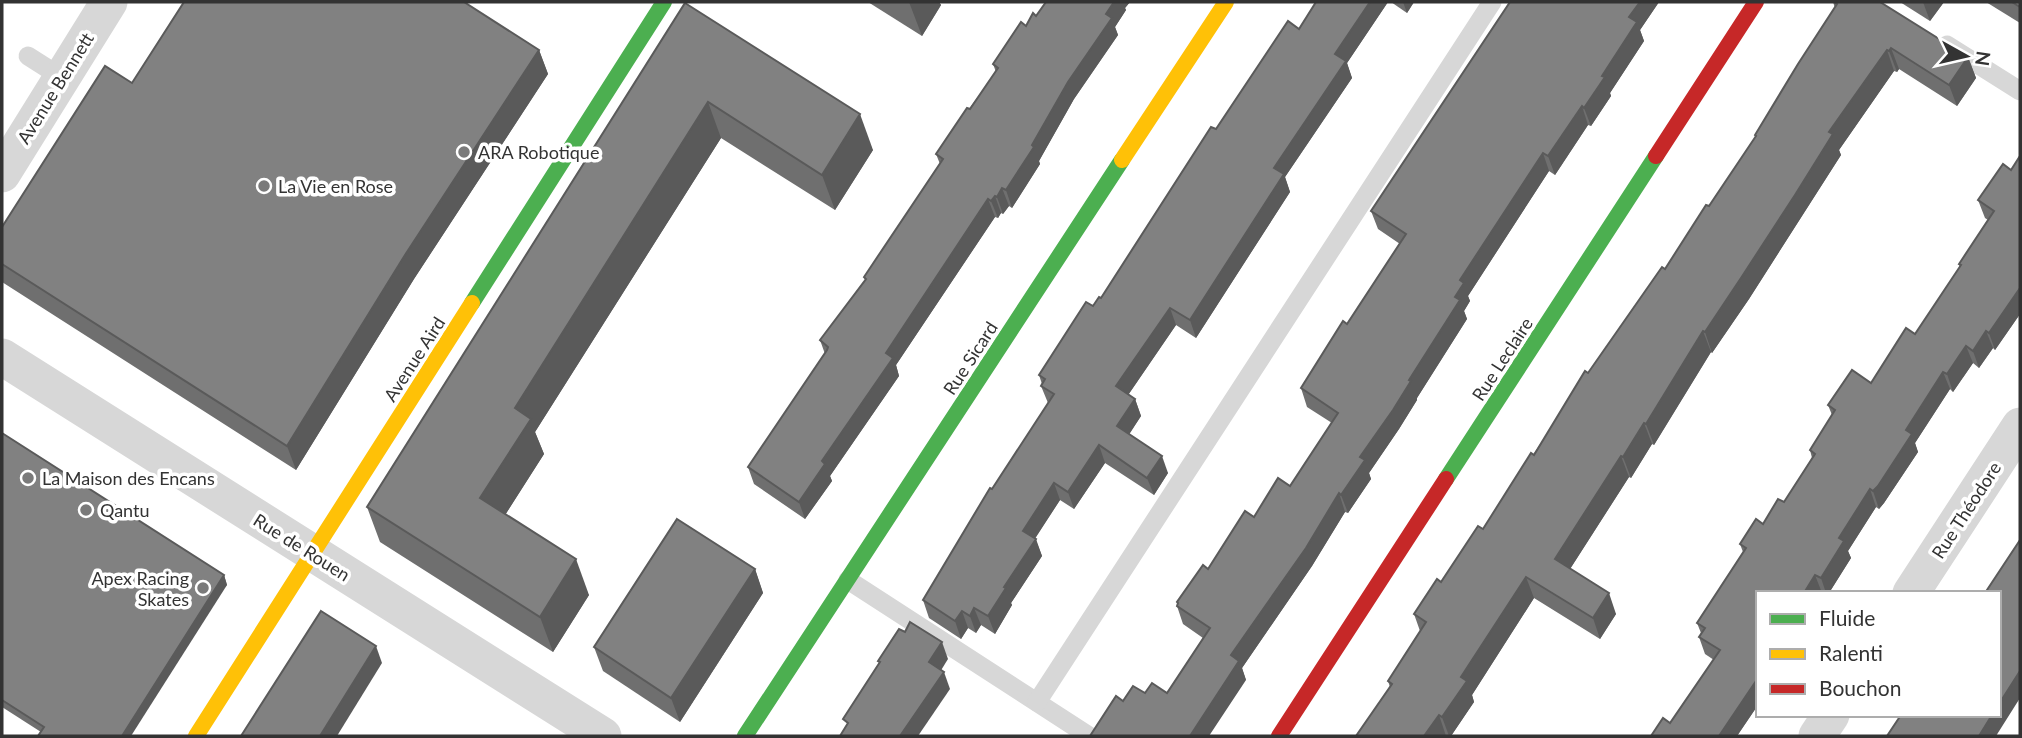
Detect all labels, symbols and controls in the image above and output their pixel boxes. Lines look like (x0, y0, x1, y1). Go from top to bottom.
north arrow (1931, 21, 2001, 91)
street label: Avenue Bennett (12, 28, 98, 148)
text: N (1971, 50, 1996, 67)
place label: ARA Robotique (478, 141, 599, 163)
marker: ARA Robotique (456, 144, 472, 160)
place label: La Vie en Rose (278, 175, 393, 197)
marker: La Vie en Rose (256, 178, 272, 194)
street label: Avenue Aird (379, 313, 449, 405)
street label: Rue Leclaire (1467, 313, 1537, 405)
street label: Rue Sicard (938, 317, 1002, 399)
street label: Rue Théodore (1927, 458, 2005, 562)
place label: La Maison des Encans (42, 467, 215, 489)
marker: La Maison des Encans (20, 470, 36, 486)
place label: Qantu (100, 499, 150, 521)
marker: Qantu (78, 502, 94, 518)
street label: Rue de Rouen (250, 509, 354, 585)
place label: Apex Racing Skates (91, 567, 189, 610)
marker: Apex Racing Skates (195, 580, 211, 596)
legend (1756, 591, 2001, 717)
text: Fluide (1819, 605, 1875, 630)
text: Ralenti (1819, 640, 1883, 665)
text: Bouchon (1819, 675, 1901, 700)

